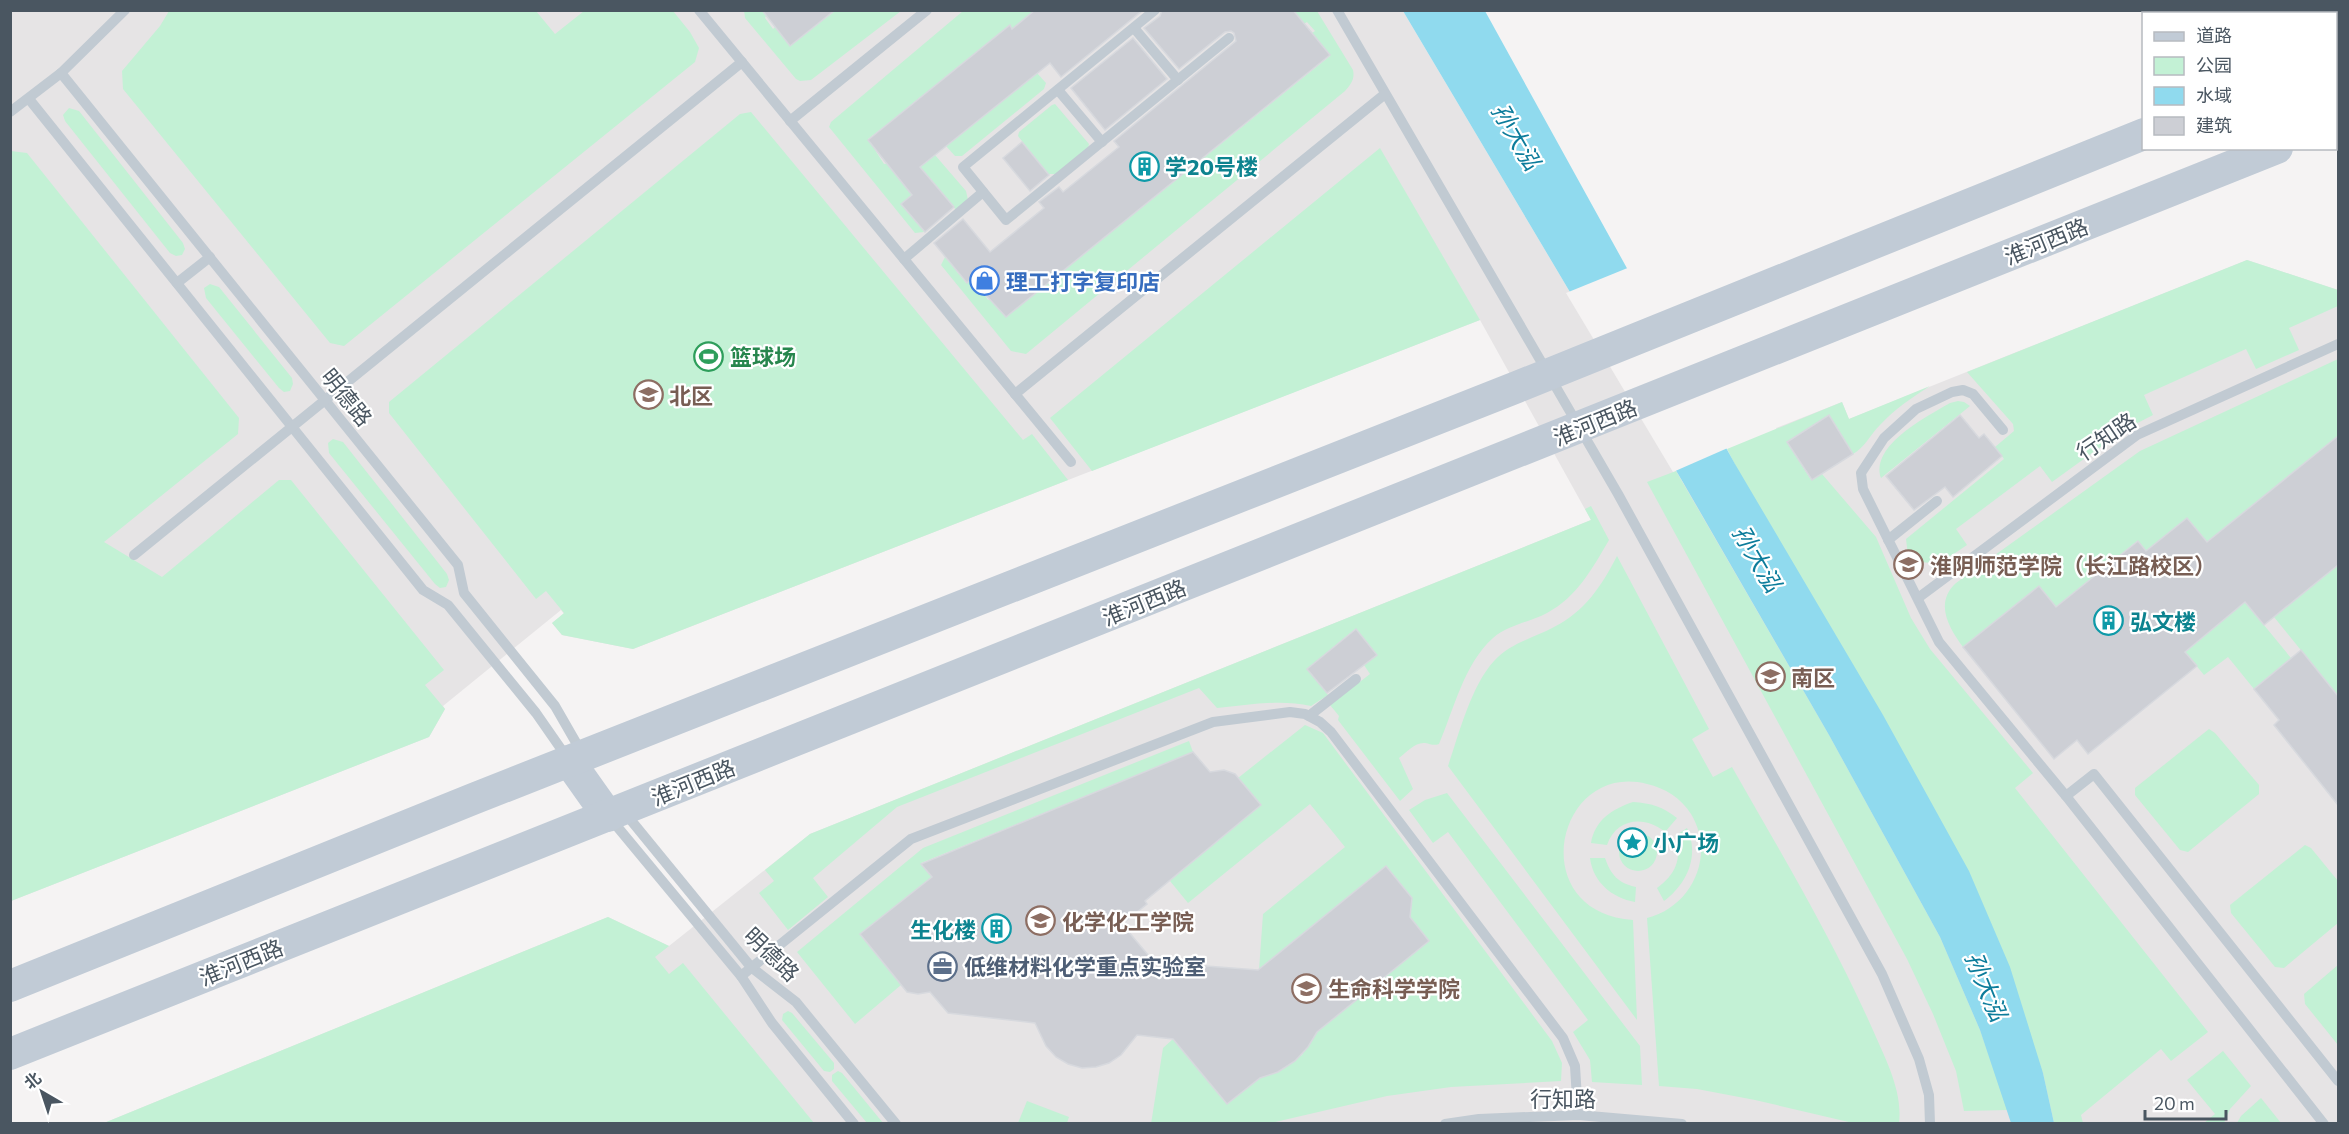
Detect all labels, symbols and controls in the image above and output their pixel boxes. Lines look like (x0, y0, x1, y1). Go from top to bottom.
legend (2142, 12, 2337, 150)
text: 道路 (2196, 24, 2232, 46)
text: 公园 (2196, 54, 2232, 76)
text: 水域 (2196, 84, 2232, 106)
water label: 孙大泓 (1486, 98, 1548, 174)
text: 建筑 (2196, 114, 2232, 136)
building icon: 学20号楼 (1128, 150, 1160, 182)
place label: 学20号楼 (1165, 153, 1258, 180)
street label: 淮河西路 (2000, 212, 2092, 270)
shop icon: 理工打字复印店 (969, 265, 1001, 297)
place label: 理工打字复印店 (1006, 268, 1160, 295)
sports icon: 篮球场 (693, 340, 725, 372)
place label: 篮球场 (730, 343, 796, 370)
street label: 明德路 (316, 363, 378, 431)
school or university icon: 北区 (632, 379, 664, 411)
place label: 北区 (669, 382, 713, 409)
street label: 淮河西路 (1549, 393, 1641, 451)
street label: 行知路 (2071, 406, 2141, 466)
water label: 孙大泓 (1727, 520, 1789, 596)
school or university icon: 淮阴师范学院（长江路校区） (1893, 549, 1925, 581)
place label: 淮阴师范学院（长江路校区） (1930, 552, 2216, 579)
street label: 淮河西路 (1098, 573, 1190, 631)
building icon: 弘文楼 (2093, 605, 2125, 637)
place label: 弘文楼 (2130, 608, 2196, 635)
school or university icon: 南区 (1754, 661, 1786, 693)
place label: 南区 (1791, 664, 1835, 691)
street label: 淮河西路 (647, 753, 739, 811)
place icon: 小广场 (1616, 826, 1648, 858)
place label: 小广场 (1653, 829, 1719, 856)
school or university icon: 化学化工学院 (1025, 905, 1057, 937)
place label: 化学化工学院 (1062, 908, 1194, 935)
building icon: 生化楼 (981, 913, 1013, 945)
place label: 生化楼 (910, 916, 976, 943)
street label: 明德路 (739, 921, 805, 987)
street label: 淮河西路 (195, 933, 287, 991)
water label: 孙大泓 (1960, 947, 2014, 1025)
office icon: 低维材料化学重点实验室 (927, 950, 959, 982)
place label: 低维材料化学重点实验室 (964, 953, 1206, 980)
school or university icon: 生命科学学院 (1291, 972, 1323, 1004)
place label: 生命科学学院 (1328, 975, 1460, 1002)
north arrow (12, 1062, 72, 1122)
text: 北 (20, 1068, 44, 1092)
scale bar (2145, 1083, 2226, 1121)
street label: 行知路 (1530, 1085, 1596, 1112)
text: 20 m (2154, 1092, 2195, 1114)

